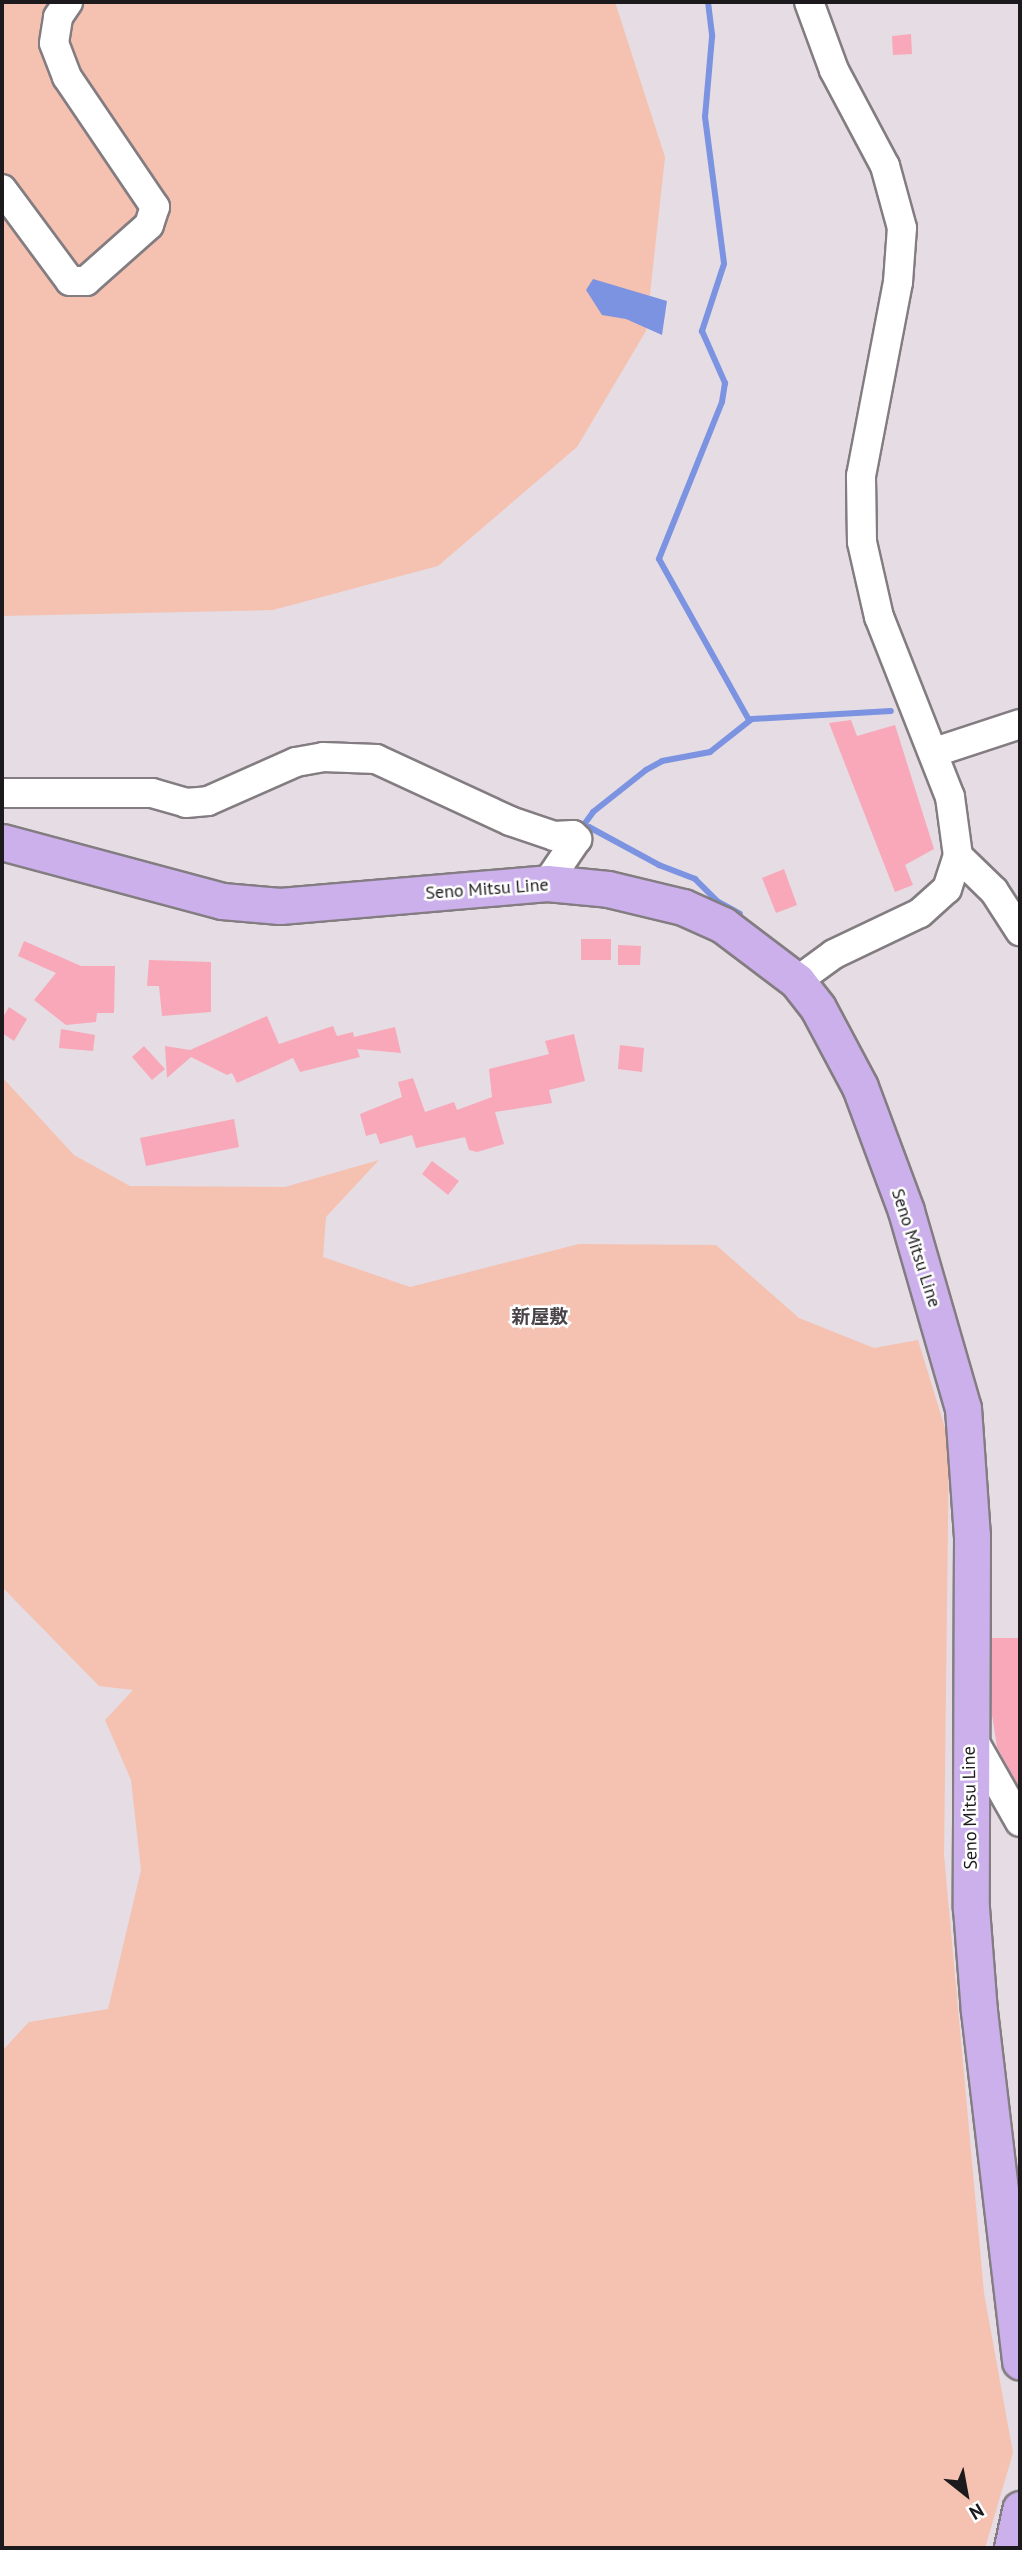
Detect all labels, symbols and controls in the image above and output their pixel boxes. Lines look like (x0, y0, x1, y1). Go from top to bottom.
street label: Seno Mitsu Line (425, 874, 549, 904)
street label: Seno Mitsu Line (887, 1186, 945, 1310)
district label: 新屋敷 (512, 1306, 568, 1328)
street label: Seno Mitsu Line (958, 1746, 982, 1870)
north arrow (931, 2459, 1001, 2529)
text: N (965, 2498, 988, 2525)

